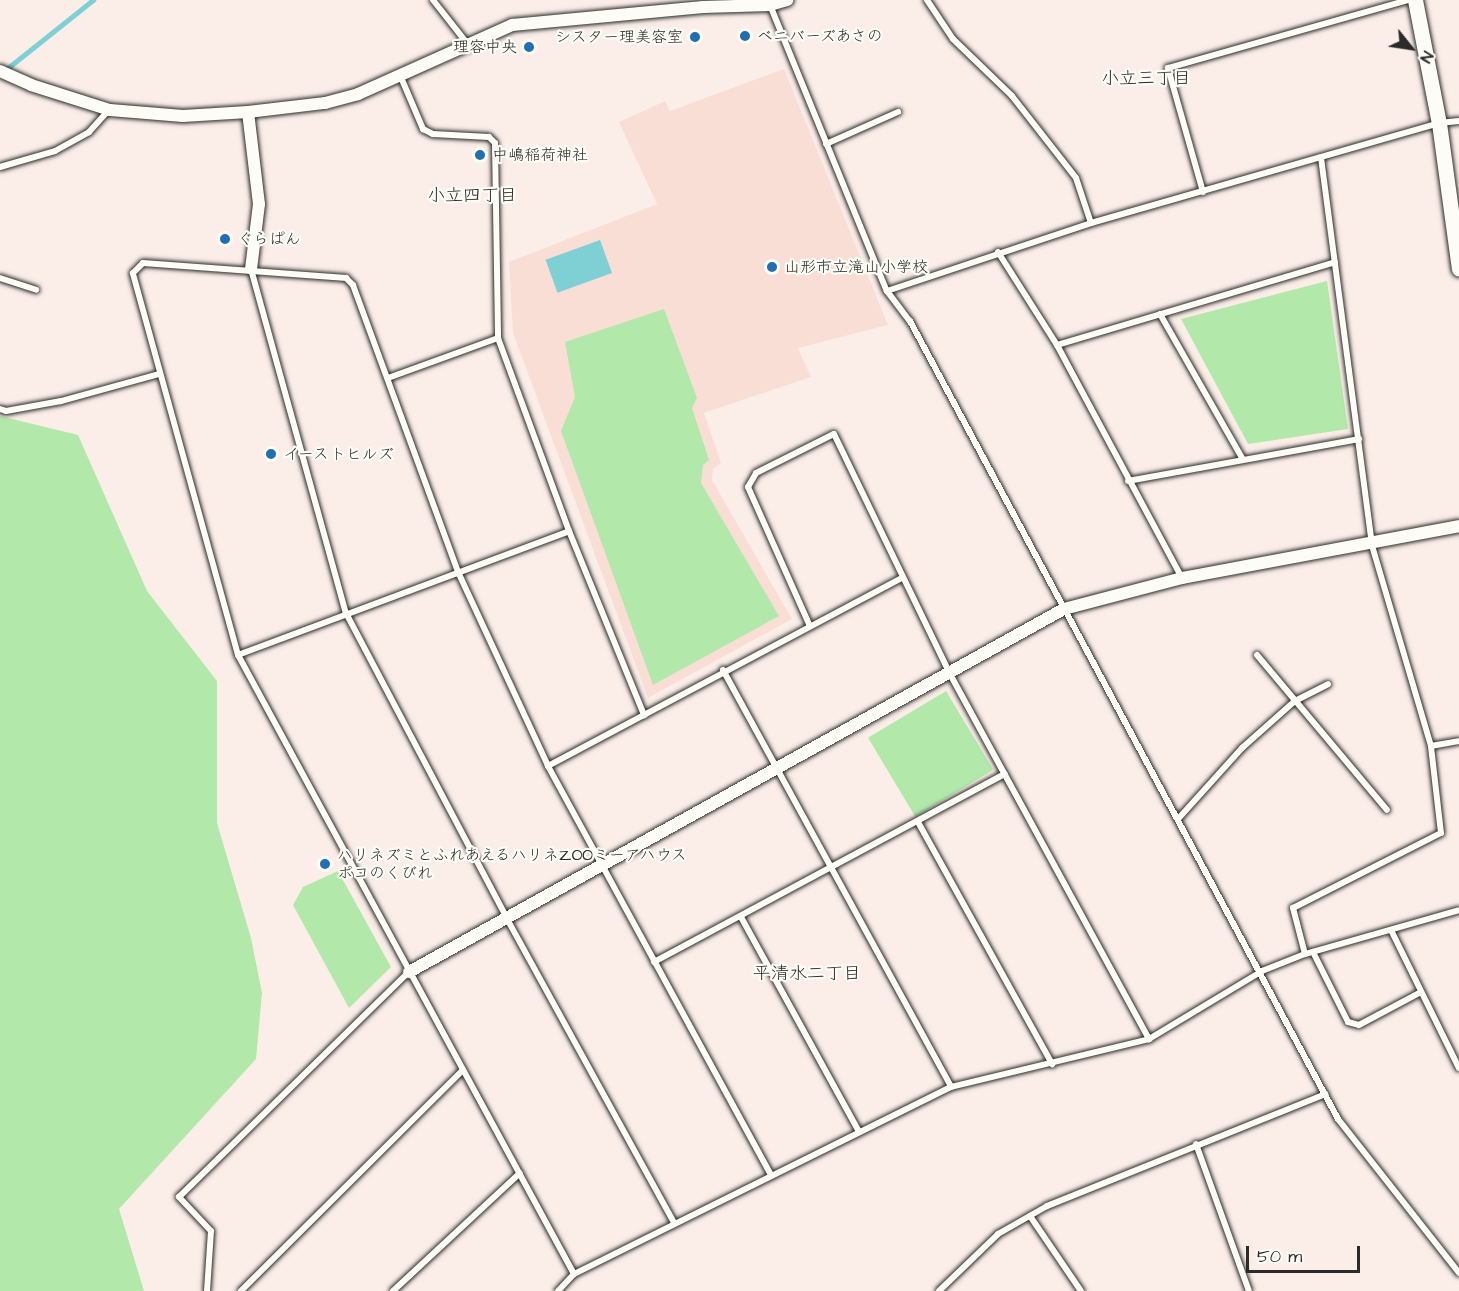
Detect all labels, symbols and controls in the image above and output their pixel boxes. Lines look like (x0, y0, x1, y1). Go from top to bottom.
north arrow (1381, 18, 1441, 78)
place label: ベニバーズあさの (757, 26, 885, 46)
place label: シスター理美容室 (555, 27, 683, 47)
marker: ベニバーズあさの (738, 29, 752, 43)
marker: シスター理美容室 (688, 30, 702, 44)
place label: 理容中央 (453, 37, 517, 57)
marker: 理容中央 (522, 40, 536, 54)
text: N (1415, 47, 1439, 67)
district label: 小立三丁目 (1101, 68, 1191, 90)
place label: 中嶋稲荷神社 (492, 145, 588, 165)
marker: 中嶋稲荷神社 (473, 148, 487, 162)
district label: 小立四丁目 (427, 185, 517, 207)
place label: ぐらぱん (237, 229, 301, 249)
marker: ぐらぱん (218, 232, 232, 246)
place label: 山形市立滝山小学校 (784, 257, 928, 277)
marker: 山形市立滝山小学校 (765, 260, 779, 274)
place label: イーストヒルズ (283, 444, 394, 464)
marker: イーストヒルズ (264, 447, 278, 461)
place label: ハリネズミとふれあえるハリネZOOミーアハウス ポコのくびれ (337, 845, 691, 883)
marker: ハリネズミとふれあえるハリネZOOミーアハウス ポコのくびれ (318, 857, 332, 871)
district label: 平清水二丁目 (753, 963, 861, 985)
scale bar (1249, 1234, 1363, 1272)
text: 50 m (1257, 1244, 1302, 1269)

